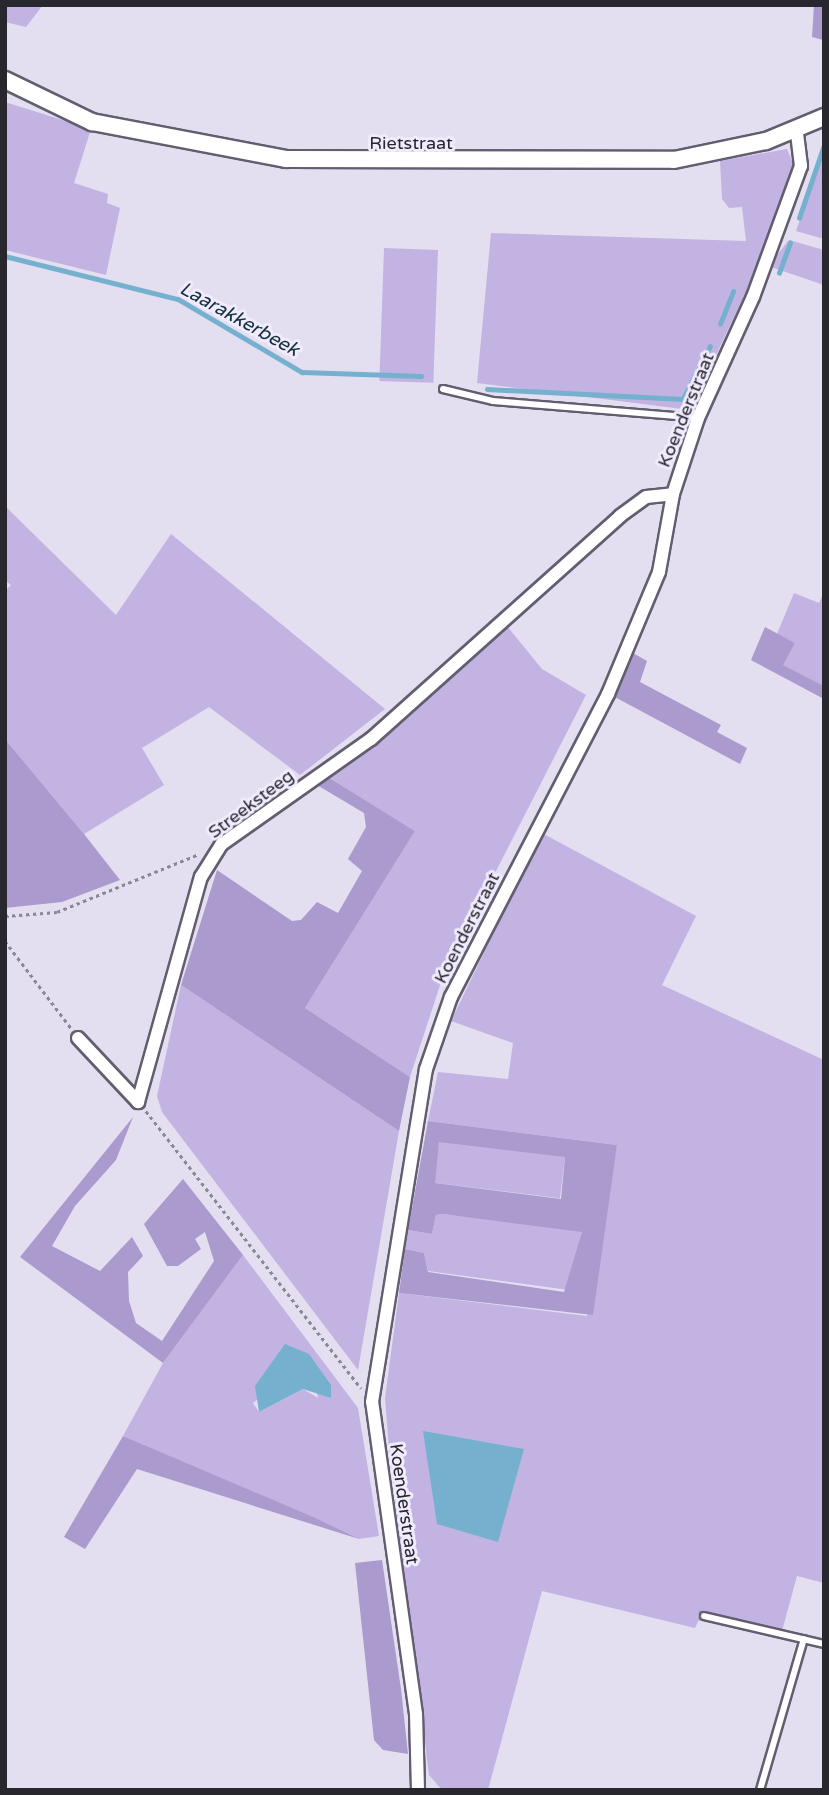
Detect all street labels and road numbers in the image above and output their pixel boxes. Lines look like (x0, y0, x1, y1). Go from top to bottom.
street label: Rietstraat (369, 132, 453, 154)
street label: Koenderstraat (653, 349, 719, 471)
street label: Streeksteeg (204, 765, 298, 843)
street label: Koenderstraat (430, 869, 504, 987)
street label: Koenderstraat (385, 1442, 423, 1566)

